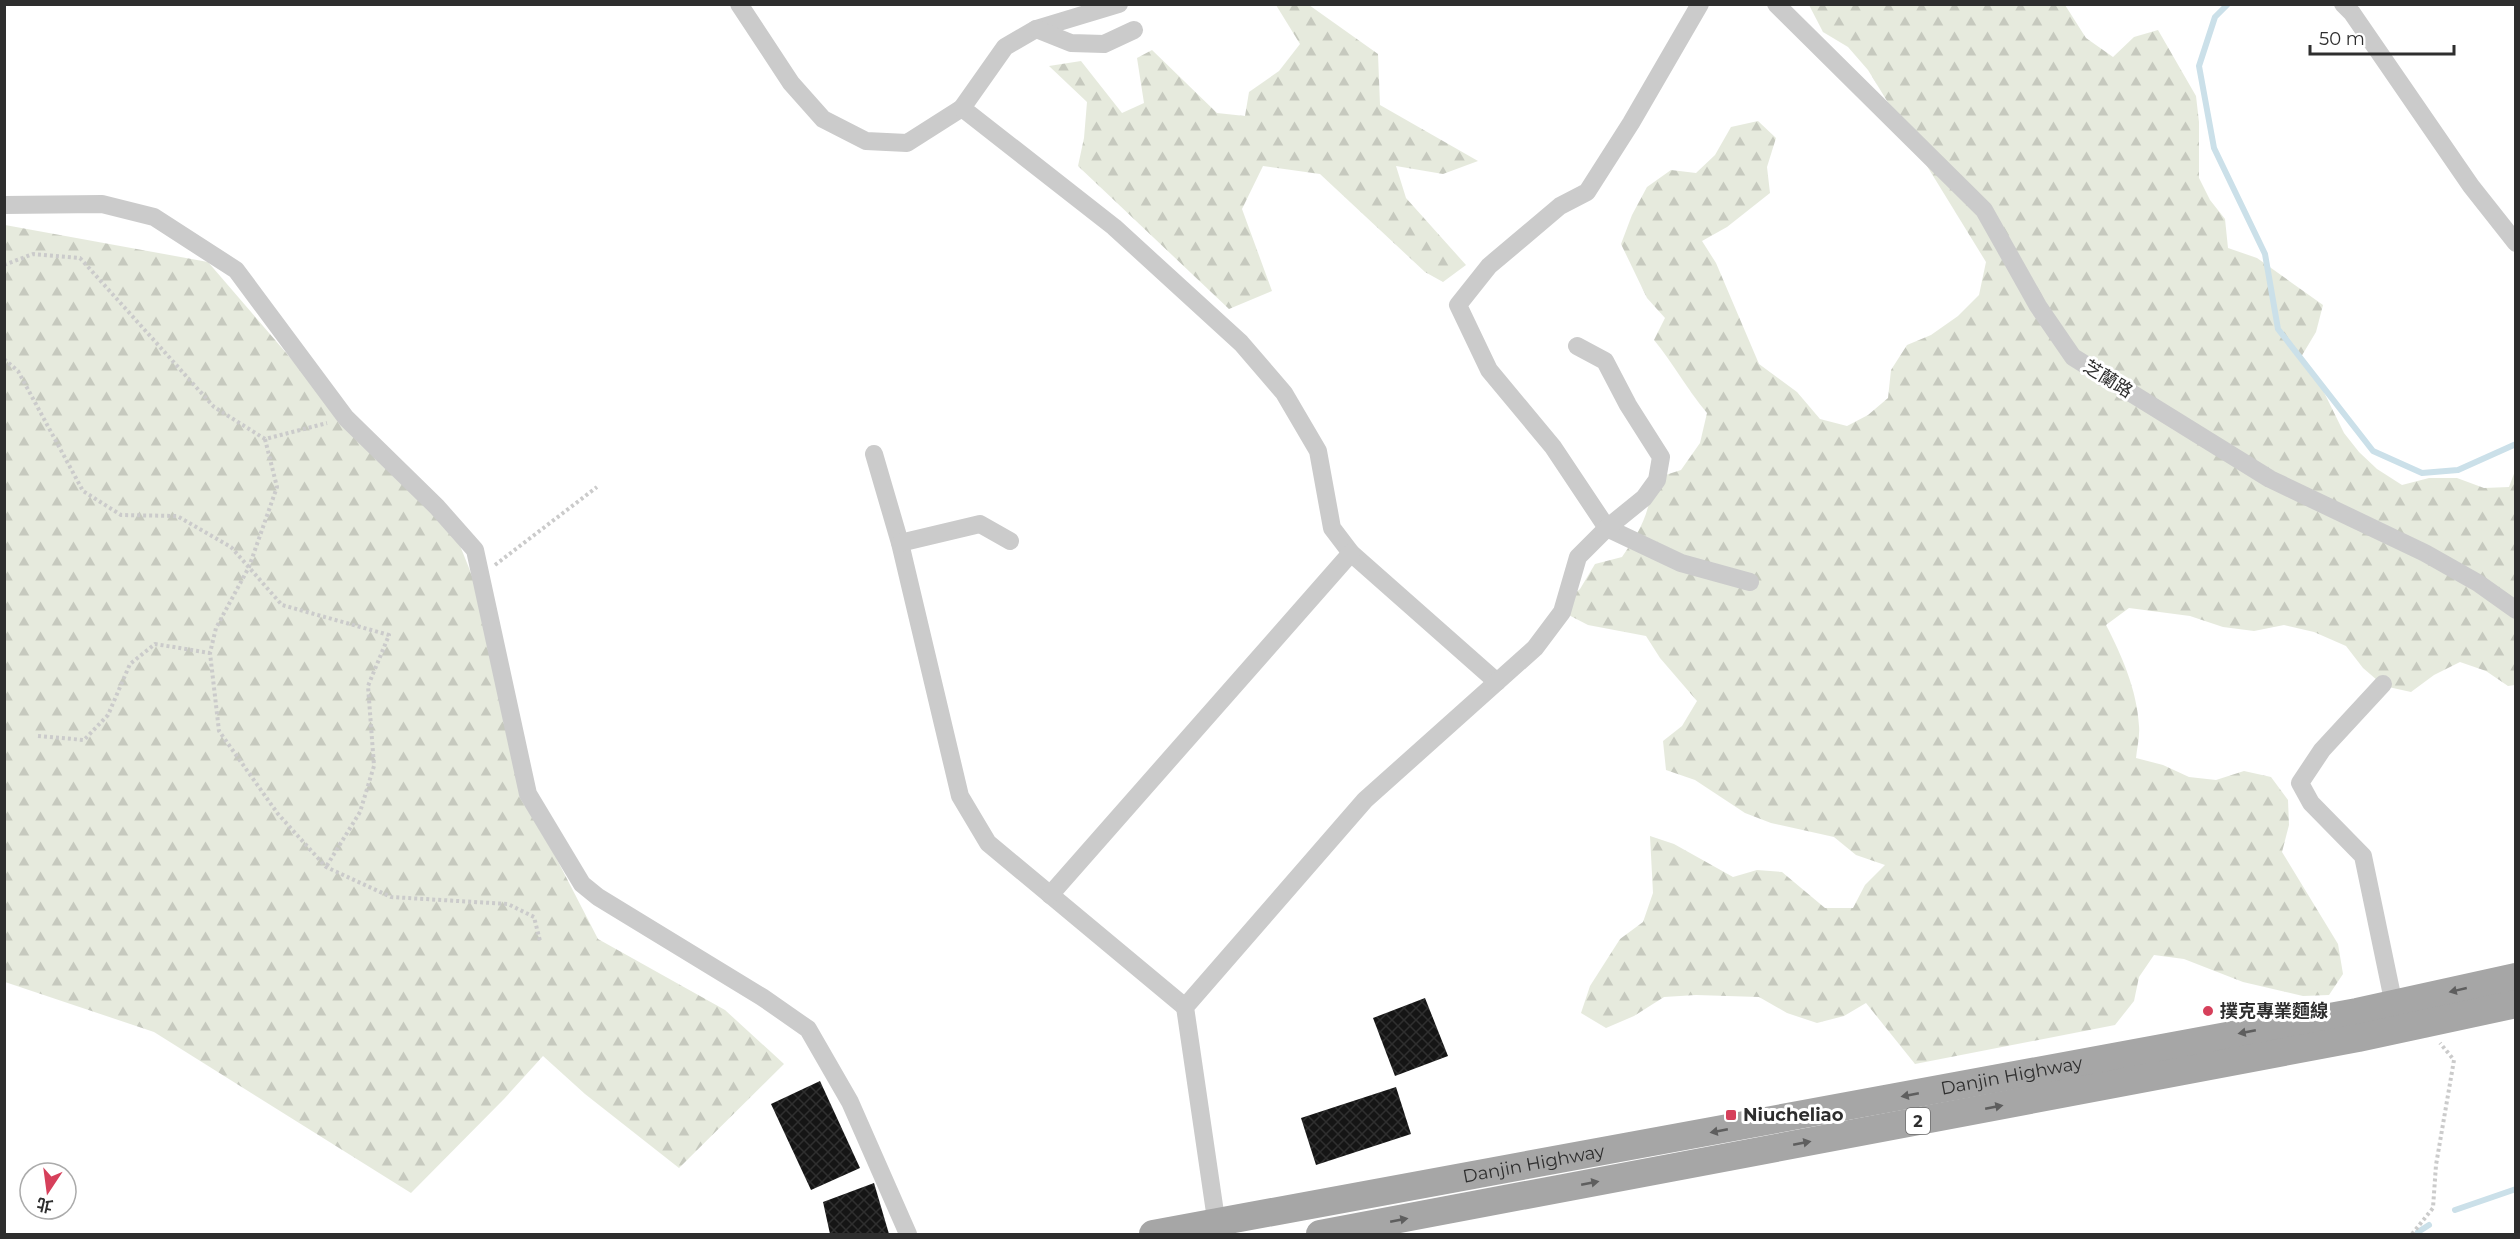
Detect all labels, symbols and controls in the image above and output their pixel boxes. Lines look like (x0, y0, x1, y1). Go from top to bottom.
scale bar (2310, 18, 2454, 56)
text: 50 m (2319, 28, 2365, 50)
street label: 芝蘭路 (2079, 355, 2137, 403)
one-way arrow (2449, 986, 2468, 995)
place label: 撲克專業麵線 (2220, 1000, 2328, 1022)
marker: 撲克專業麵線 (2201, 1004, 2215, 1018)
one-way arrow (2237, 1028, 2256, 1037)
street label: Danjin Highway (1939, 1052, 2084, 1100)
one-way arrow (1901, 1091, 1920, 1100)
one-way arrow (1985, 1102, 2004, 1111)
place label: Niucheliao (1743, 1104, 1844, 1126)
marker: Niucheliao (1724, 1108, 1738, 1122)
road number: 2 (1906, 1108, 1930, 1134)
one-way arrow (1709, 1127, 1728, 1136)
one-way arrow (1793, 1138, 1812, 1147)
street label: Danjin Highway (1461, 1140, 1606, 1188)
north arrow (18, 1161, 78, 1221)
one-way arrow (1581, 1178, 1600, 1187)
text: 北 (35, 1194, 55, 1216)
one-way arrow (1389, 1215, 1408, 1224)

